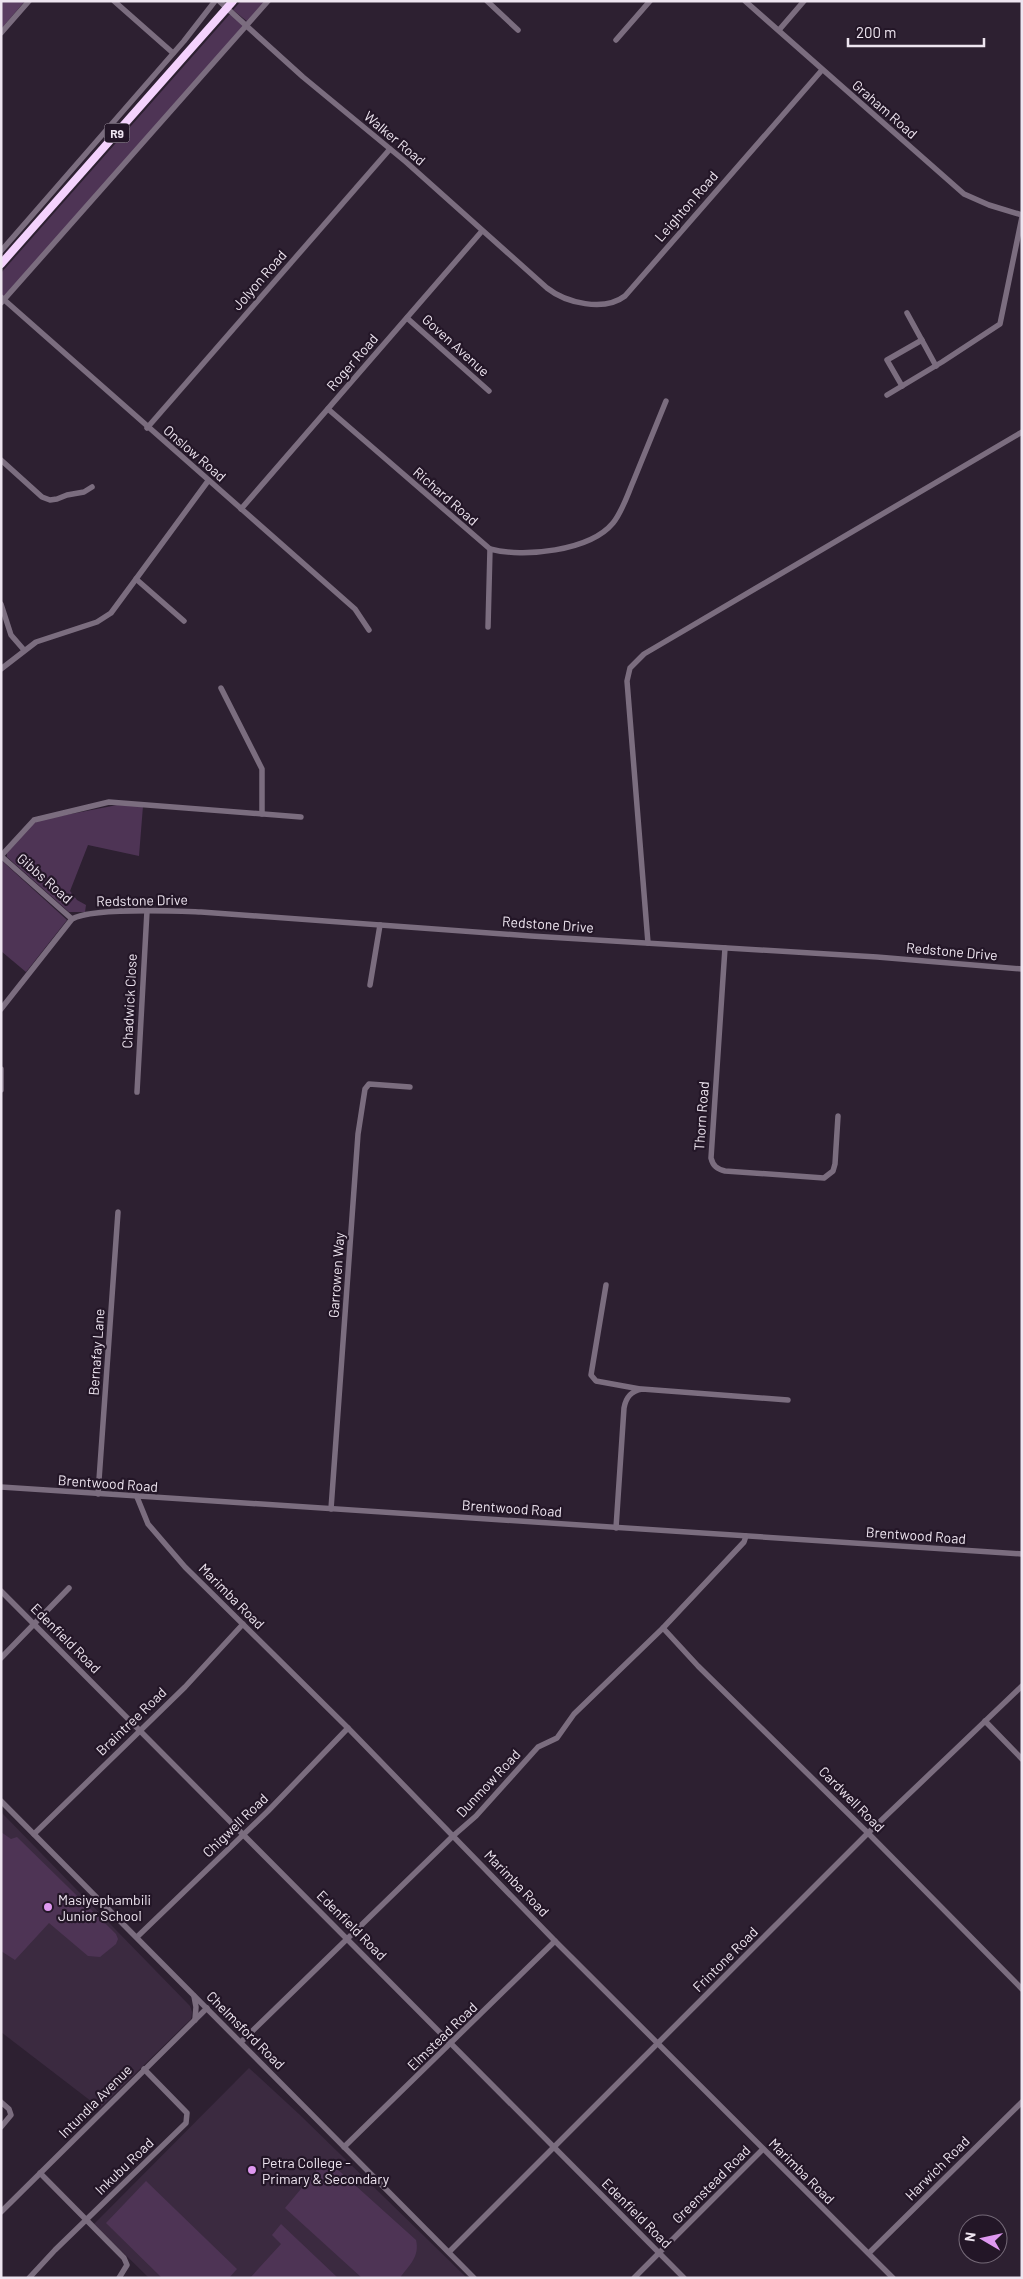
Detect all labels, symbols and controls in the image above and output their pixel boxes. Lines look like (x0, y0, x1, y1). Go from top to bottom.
scale bar (848, 15, 984, 47)
text: 200 m (856, 23, 896, 41)
street label: Graham Road (849, 76, 921, 142)
street label: Walker Road (361, 107, 429, 169)
road number: R9 (104, 124, 130, 142)
street label: Leighton Road (651, 167, 721, 245)
street label: Jolyon Road (228, 246, 290, 314)
street label: Goven Avenue (419, 310, 493, 380)
street label: Roger Road (323, 330, 381, 394)
street label: Onslow Road (160, 421, 230, 485)
street label: Richard Road (410, 463, 482, 529)
street label: Gibbs Road (14, 849, 76, 907)
street label: Redstone Drive (96, 891, 188, 909)
street label: Redstone Drive (502, 912, 594, 936)
street label: Redstone Drive (906, 939, 998, 963)
street label: Chadwick Close (118, 953, 140, 1049)
street label: Thorn Road (690, 1081, 712, 1151)
street label: Garrowen Way (325, 1231, 348, 1318)
street label: Bernafay Lane (84, 1308, 108, 1396)
street label: Brentwood Road (57, 1471, 159, 1495)
street label: Brentwood Road (461, 1496, 563, 1520)
street label: Brentwood Road (865, 1523, 967, 1547)
street label: Marimba Road (196, 1560, 268, 1632)
street label: Edenfield Road (28, 1600, 104, 1676)
street label: Braintree Road (92, 1683, 170, 1759)
street label: Dunmow Road (452, 1746, 524, 1820)
street label: Cardwell Road (816, 1763, 888, 1835)
street label: Chigwell Road (199, 1789, 271, 1861)
street label: Marimba Road (481, 1846, 553, 1920)
street label: Edenfield Road (314, 1887, 390, 1963)
place label: Masiyephambili Junior School (58, 1891, 151, 1924)
marker: Masiyephambili Junior School (42, 1901, 54, 1913)
street label: Frintone Road (689, 1923, 761, 1995)
street label: Chelmsford Road (203, 1987, 289, 2073)
street label: Elmstead Road (403, 1998, 481, 2074)
street label: Intundla Avenue (55, 2061, 135, 2141)
street label: Harwich Road (901, 2132, 973, 2204)
street label: Inkubu Road (91, 2134, 157, 2198)
street label: Marimba Road (766, 2135, 838, 2207)
street label: Greenstead Road (668, 2141, 754, 2227)
place label: Petra College - Primary & Secondary (262, 2154, 390, 2187)
marker: Petra College - Primary & Secondary (246, 2164, 258, 2176)
street label: Edenfield Road (599, 2175, 675, 2251)
north arrow (958, 2214, 1008, 2264)
text: N (961, 2231, 979, 2243)

